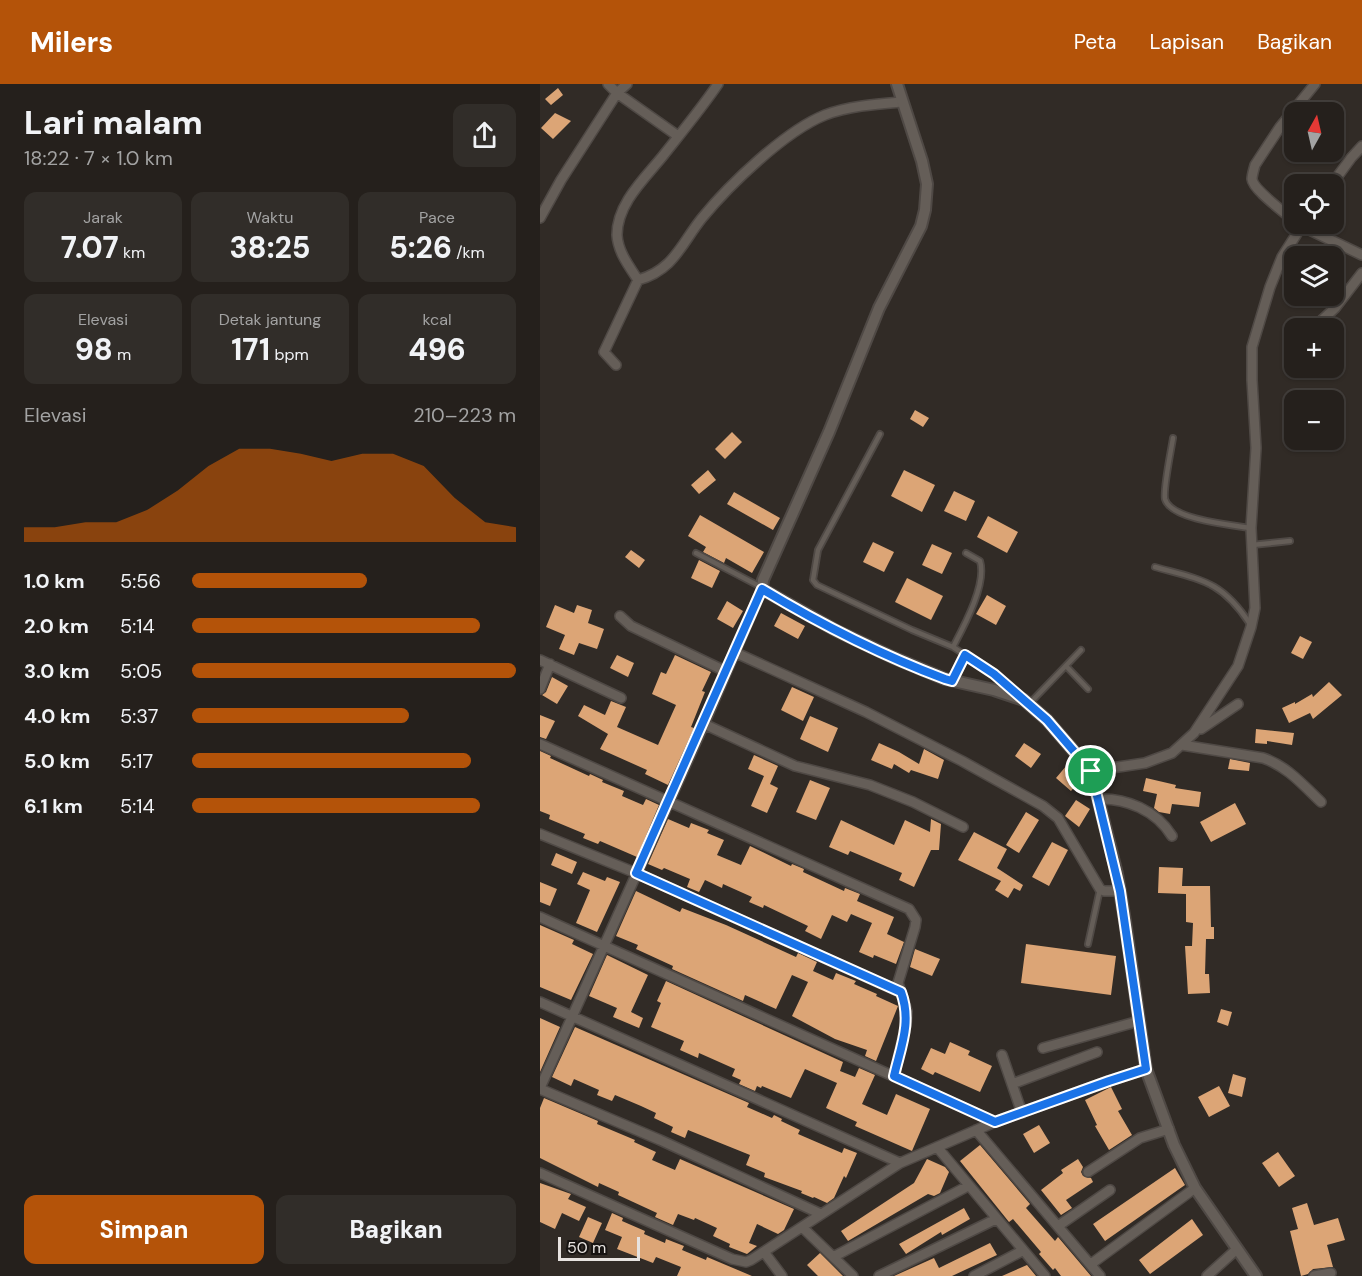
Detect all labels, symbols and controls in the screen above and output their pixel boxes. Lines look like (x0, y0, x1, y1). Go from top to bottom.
text: Milers (30, 24, 113, 61)
text: Peta (1074, 28, 1116, 56)
text: Lapisan (1149, 28, 1224, 56)
text: Bagikan (1257, 28, 1332, 56)
text: Lari malam (24, 101, 203, 144)
north arrow (1284, 102, 1344, 162)
map controls (1284, 102, 1344, 450)
button: share (453, 104, 516, 167)
text: 18:22 · 7 × 1.0 km (24, 145, 173, 171)
button: locate (1284, 174, 1344, 234)
text: Jarak (83, 207, 123, 228)
text: Waktu (247, 207, 293, 228)
text: Pace (419, 207, 455, 228)
text: 7.07 (61, 228, 119, 267)
text: 38:25 (230, 228, 311, 267)
text: 5:26 (389, 228, 452, 267)
text: km (119, 242, 145, 263)
text: /km (452, 242, 485, 263)
button: layers (1284, 246, 1344, 306)
text: Elevasi (78, 309, 128, 330)
text: Detak jantung (219, 309, 321, 330)
text: kcal (423, 309, 451, 330)
button: + (1284, 318, 1344, 378)
text: 98 (75, 330, 113, 369)
text: 171 (231, 330, 270, 369)
text: 496 (408, 330, 466, 369)
text: m (113, 344, 131, 365)
text: bpm (270, 344, 309, 365)
button: − (1284, 390, 1344, 450)
text: Elevasi (24, 402, 86, 428)
text: 210–223 m (413, 402, 516, 428)
text: 1.0 km (24, 568, 85, 594)
text: 5:56 (120, 568, 161, 594)
text: 2.0 km (24, 613, 89, 639)
text: 5:14 (120, 613, 155, 639)
text: 3.0 km (24, 658, 89, 684)
text: 5:05 (120, 658, 162, 684)
text: 4.0 km (24, 703, 90, 729)
text: 5:37 (120, 703, 158, 729)
pin (1065, 745, 1116, 796)
text: 5.0 km (24, 748, 90, 774)
text: 5:17 (120, 748, 153, 774)
icon: arrive (1074, 754, 1107, 787)
text: 6.1 km (24, 793, 83, 819)
text: 5:14 (120, 793, 155, 819)
button: Simpan (24, 1195, 264, 1264)
button: Bagikan (276, 1195, 516, 1264)
scale bar (558, 1234, 640, 1262)
text: 50 m (567, 1237, 606, 1258)

